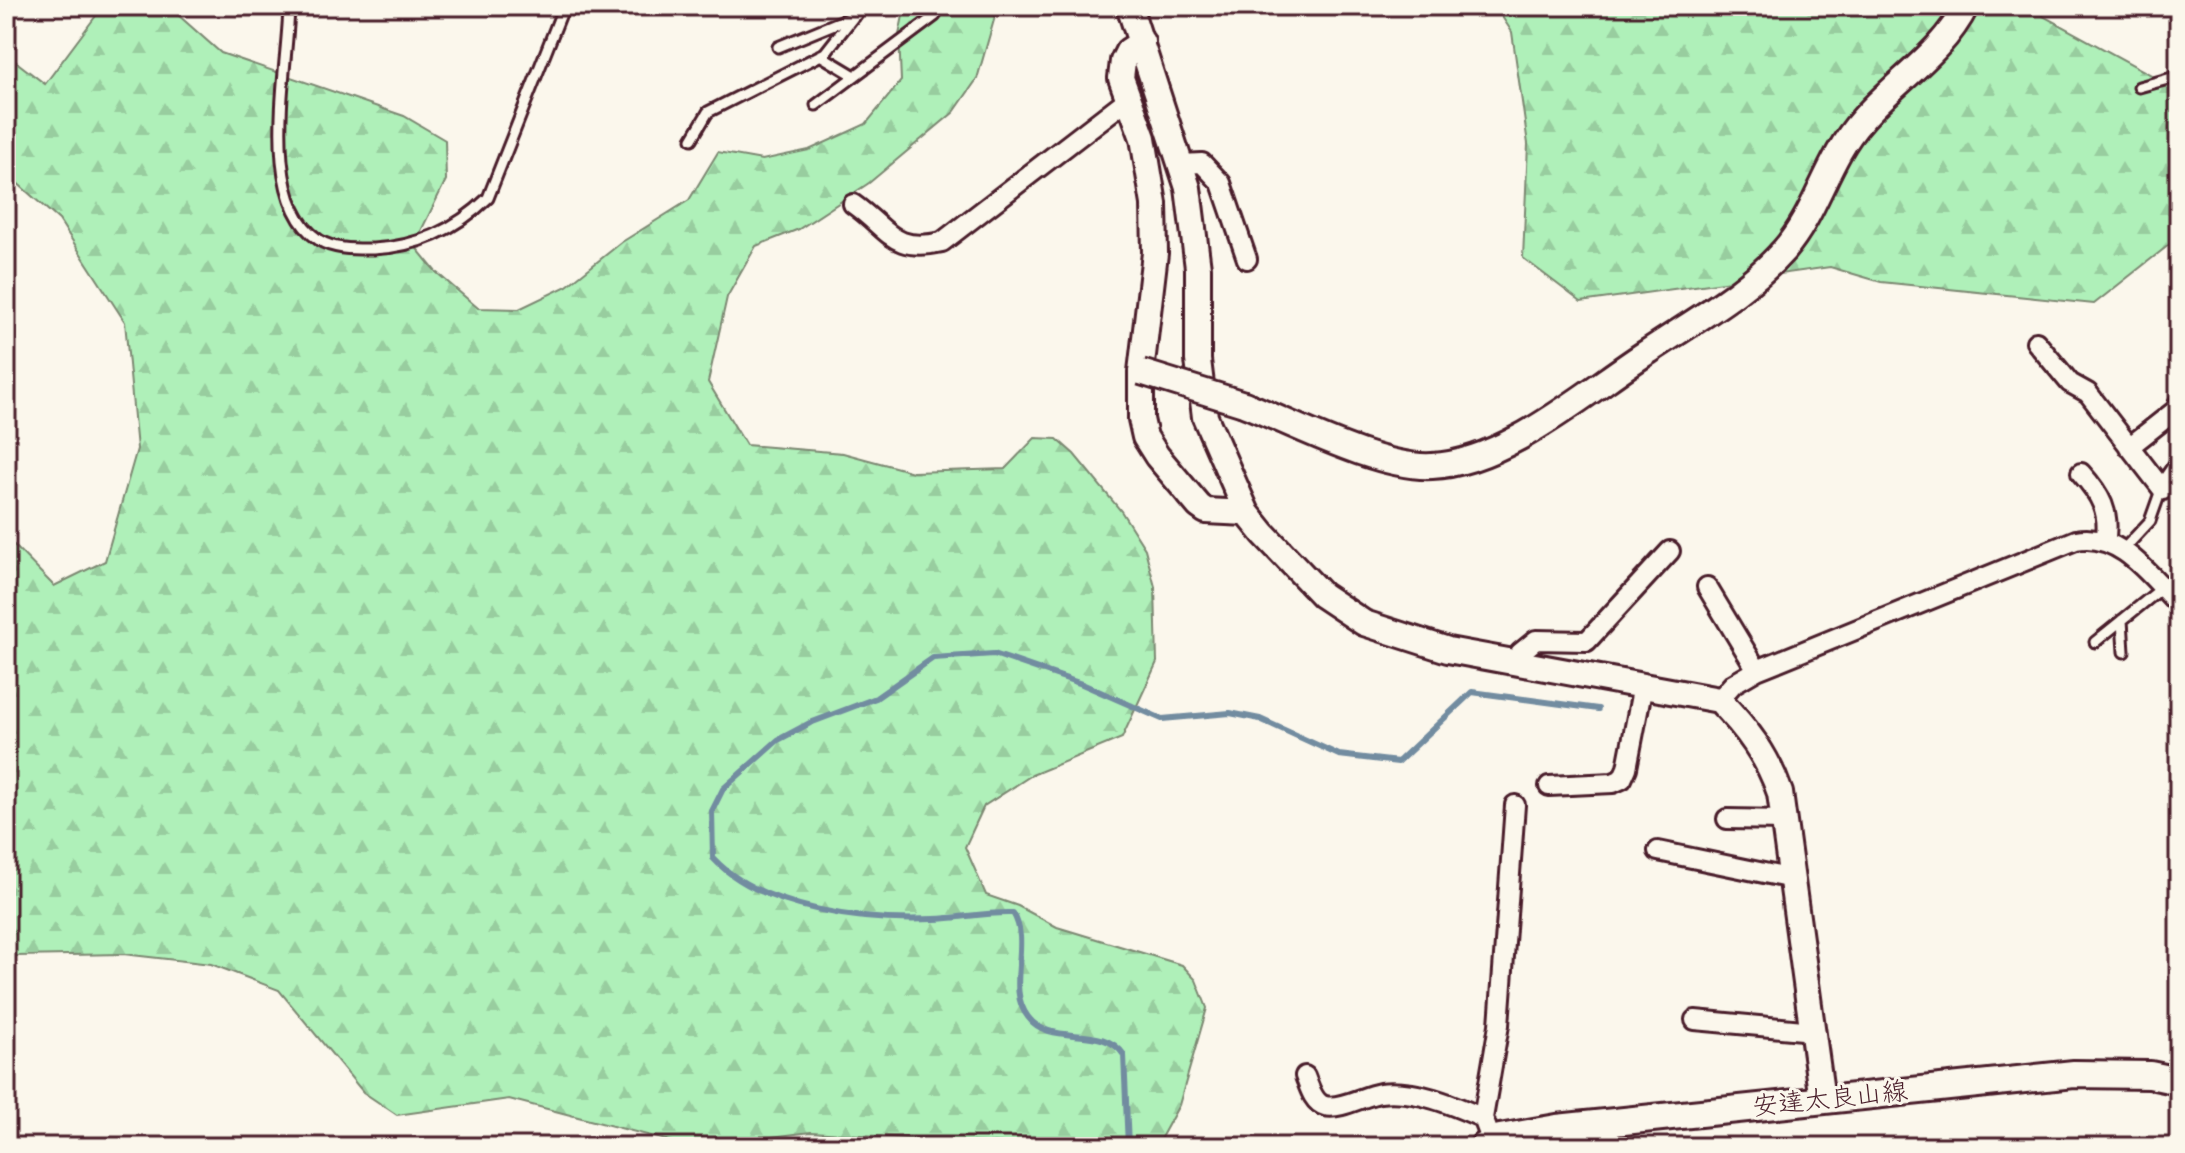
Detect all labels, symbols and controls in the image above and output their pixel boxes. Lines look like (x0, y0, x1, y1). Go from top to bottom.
street label: 安達太良山線 (1751, 1075, 1909, 1125)

